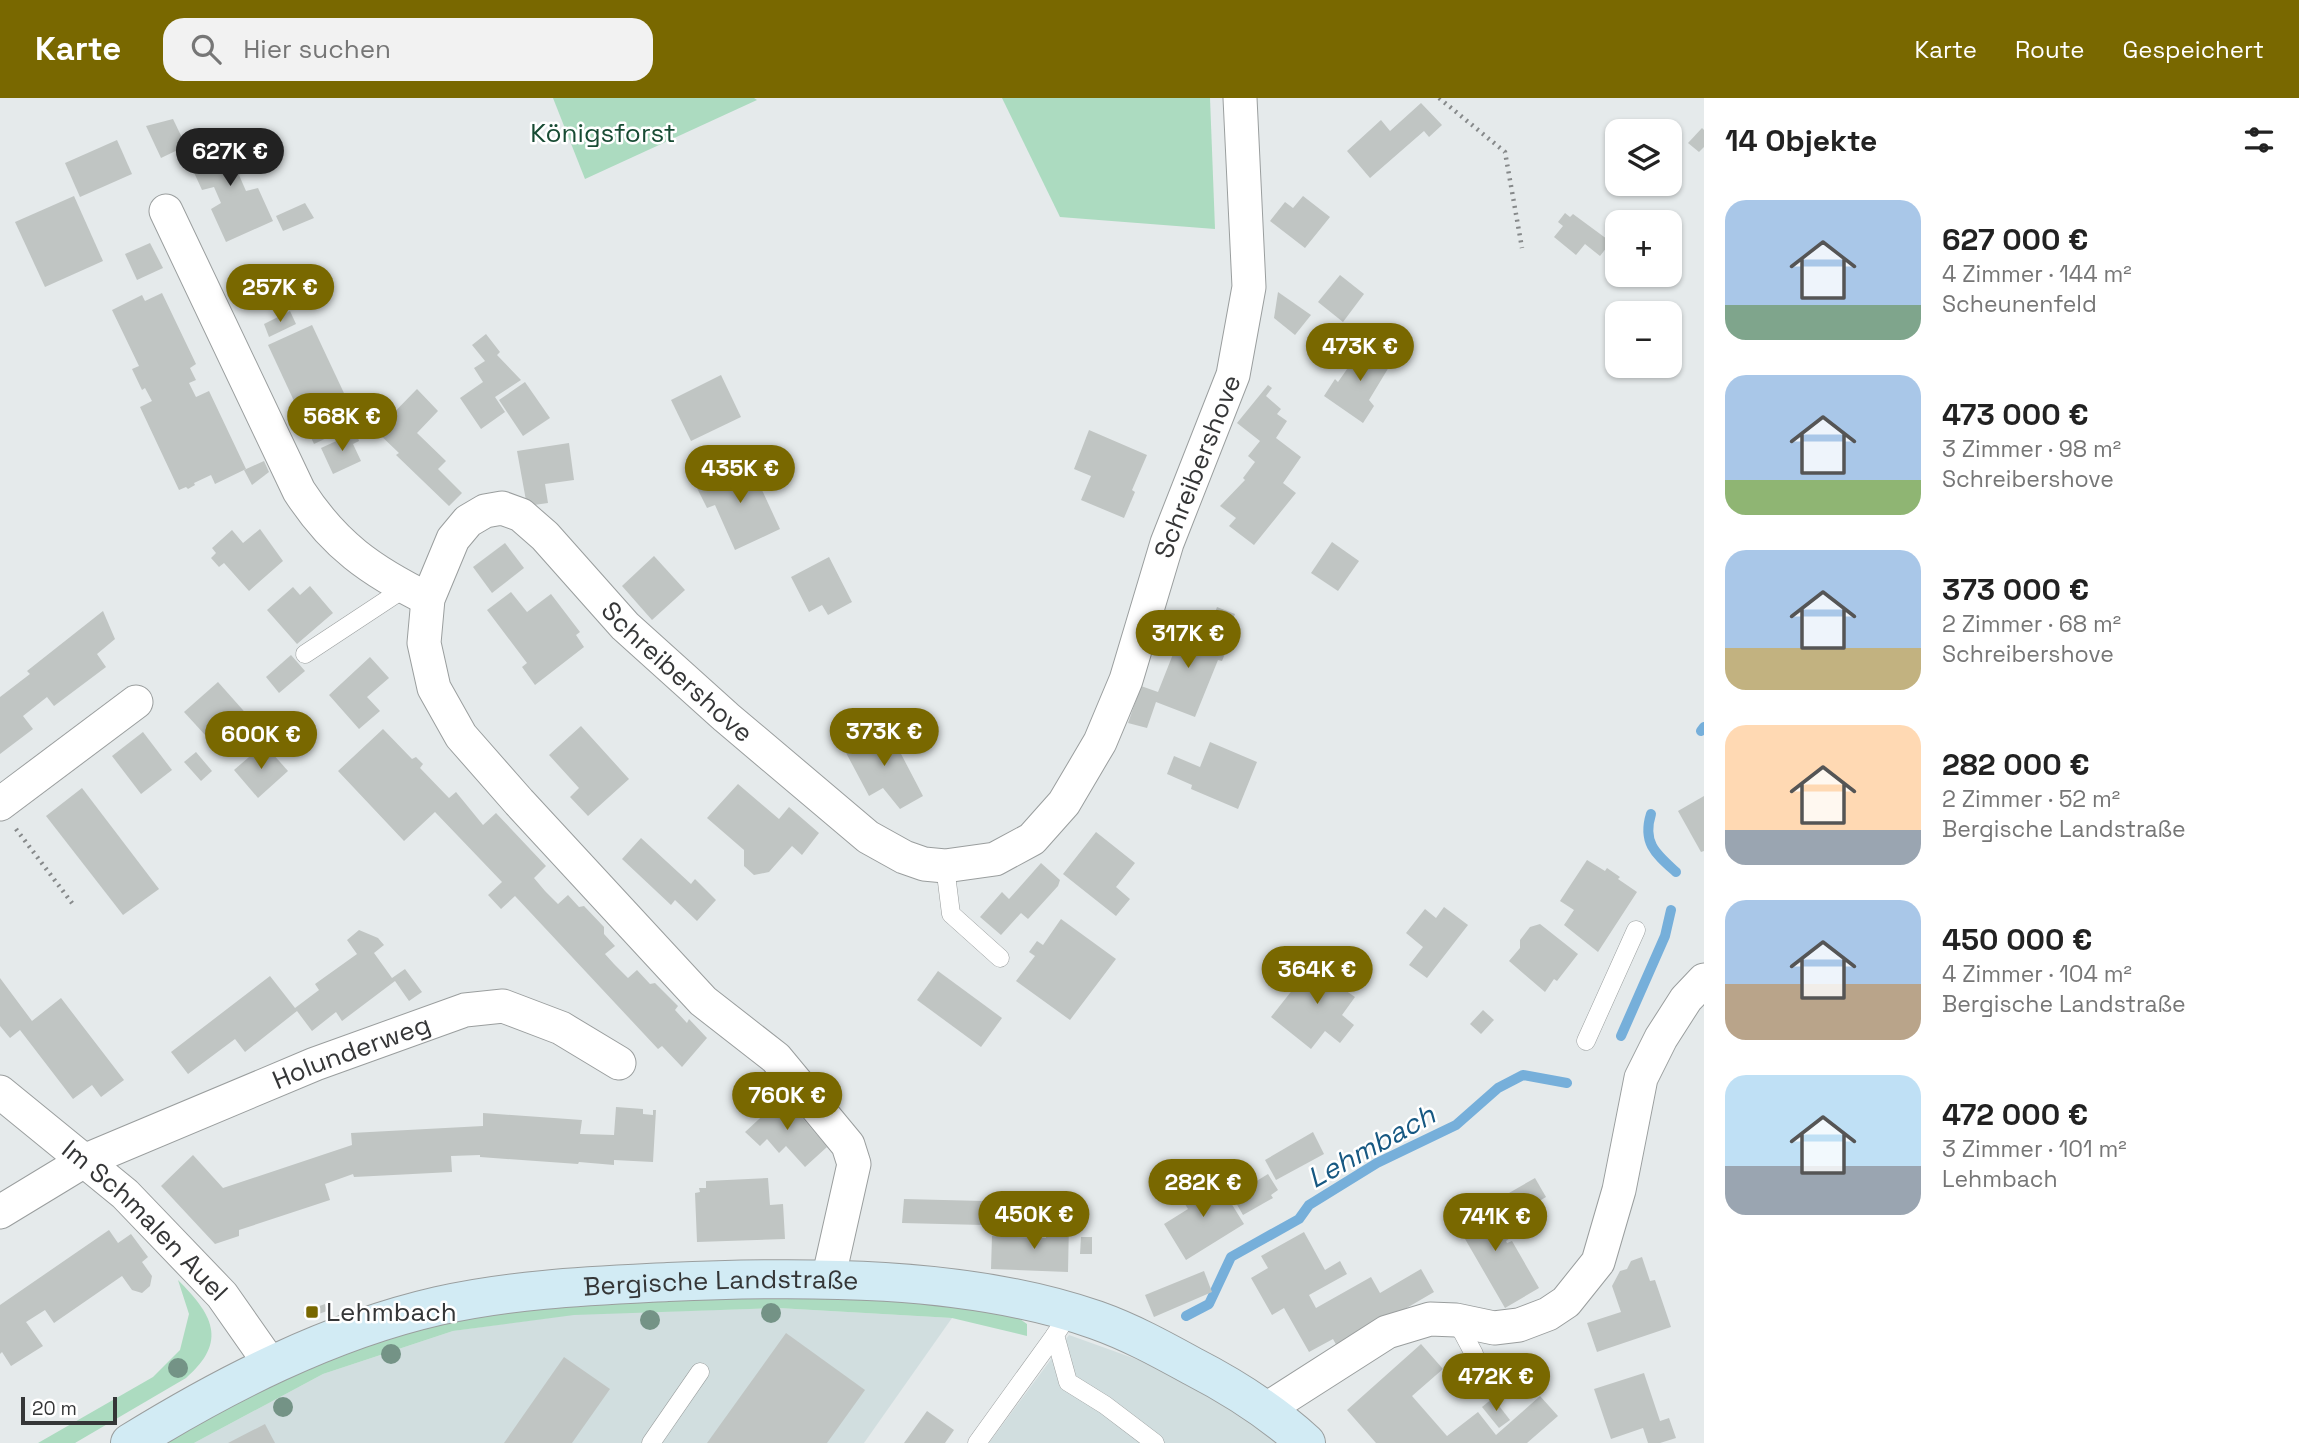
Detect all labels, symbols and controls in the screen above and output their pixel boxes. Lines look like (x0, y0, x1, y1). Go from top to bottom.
search box (163, 18, 653, 81)
text: Karte (35, 28, 121, 70)
icon: search (187, 30, 225, 68)
text: Hier suchen (243, 32, 391, 66)
text: Karte (1915, 34, 1977, 65)
text: Route (2015, 34, 2084, 65)
text: Gespeichert (2122, 34, 2264, 65)
park label: Königsforst (530, 116, 676, 150)
map controls (1605, 119, 1682, 378)
button: layers (1605, 119, 1682, 196)
text: 14 Objekte (1725, 121, 1877, 160)
icon: filters (2240, 121, 2278, 159)
pin: 627K € (173, 129, 287, 188)
text: 627K € (192, 136, 268, 166)
button: + (1605, 210, 1682, 287)
text: 627 000 € (1942, 220, 2088, 259)
icon: home (1781, 228, 1865, 312)
text: 4 Zimmer · 144 m² (1942, 259, 2132, 289)
pin: 257K € (223, 264, 337, 324)
text: 257K € (242, 272, 318, 302)
text: Scheunenfeld (1942, 289, 2097, 319)
button: − (1605, 301, 1682, 378)
pin: 473K € (1303, 324, 1417, 383)
text: 473K € (1322, 331, 1398, 361)
street label: Schreibershove (1146, 370, 1248, 562)
pin: 568K € (285, 394, 399, 453)
text: 473 000 € (1942, 395, 2089, 434)
text: 568K € (303, 401, 381, 431)
icon: home (1781, 403, 1865, 487)
text: 3 Zimmer · 98 m² (1942, 434, 2121, 464)
pin: 435K € (683, 446, 797, 505)
text: 435K € (701, 453, 779, 483)
text: Schreibershove (1942, 464, 2114, 494)
text: 373 000 € (1942, 570, 2089, 609)
icon: home (1781, 578, 1865, 662)
street label: Schreibershove (594, 594, 760, 750)
text: 2 Zimmer · 68 m² (1942, 609, 2121, 639)
pin: 317K € (1131, 610, 1245, 670)
text: 317K € (1152, 618, 1224, 648)
text: Schreibershove (1942, 639, 2114, 669)
pin: 373K € (827, 708, 941, 768)
pin: 600K € (204, 712, 318, 771)
text: 373K € (846, 716, 922, 746)
text: 600K € (221, 719, 301, 749)
text: 282 000 € (1942, 745, 2090, 784)
icon: home (1781, 753, 1865, 837)
text: 2 Zimmer · 52 m² (1942, 784, 2120, 814)
text: Bergische Landstraße (1942, 814, 2186, 844)
text: 450 000 € (1942, 920, 2092, 959)
icon: home (1781, 928, 1865, 1012)
pin: 364K € (1260, 946, 1374, 1006)
text: 364K € (1278, 954, 1356, 984)
text: 4 Zimmer · 104 m² (1942, 959, 2132, 989)
text: Bergische Landstraße (1942, 989, 2186, 1019)
street label: Holunderweg (267, 1007, 435, 1097)
pin: 760K € (730, 1072, 844, 1132)
text: 760K € (748, 1080, 826, 1110)
text: 472 000 € (1942, 1095, 2088, 1134)
water label: Lehmbach (1301, 1096, 1442, 1196)
icon: home (1781, 1103, 1865, 1187)
street label: Im Schmalen Auel (55, 1132, 236, 1308)
text: 3 Zimmer · 101 m² (1942, 1134, 2127, 1164)
pin: 282K € (1146, 1160, 1260, 1219)
text: Lehmbach (1942, 1164, 2058, 1194)
text: 282K € (1165, 1167, 1241, 1197)
pin: 450K € (977, 1192, 1091, 1251)
pin: 741K € (1438, 1194, 1552, 1253)
text: 450K € (994, 1199, 1074, 1229)
text: 741K € (1459, 1201, 1531, 1231)
street label: Bergische Landstraße (582, 1262, 859, 1304)
place label: Lehmbach (326, 1295, 457, 1329)
marker: Lehmbach (304, 1304, 320, 1320)
pin: 472K € (1439, 1354, 1553, 1413)
text: 472K € (1458, 1361, 1534, 1391)
scale bar (21, 1394, 117, 1426)
text: 20 m (32, 1396, 77, 1421)

